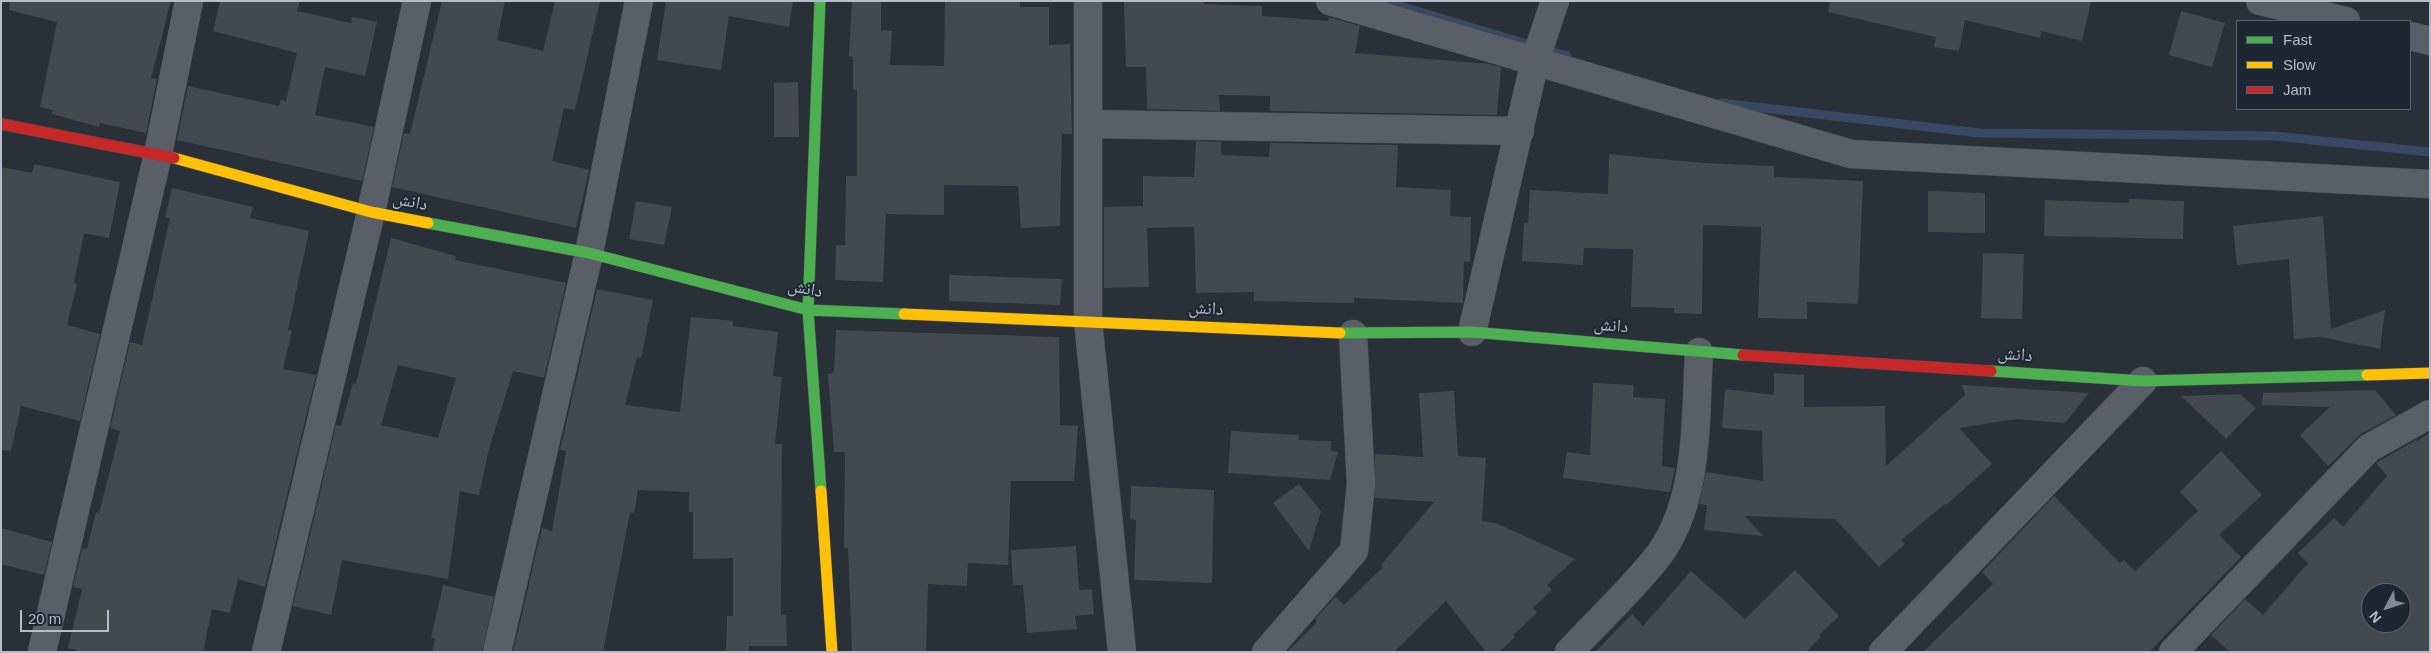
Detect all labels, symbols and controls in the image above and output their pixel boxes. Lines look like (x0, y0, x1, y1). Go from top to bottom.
legend (2236, 20, 2411, 110)
text: Fast (2283, 31, 2312, 48)
text: Slow (2283, 56, 2316, 73)
text: Jam (2283, 81, 2311, 98)
street label: دانش (391, 188, 429, 216)
street label: دانش (786, 275, 824, 303)
street label: دانش (1188, 297, 1224, 321)
street label: دانش (1593, 314, 1629, 338)
street label: دانش (1997, 343, 2033, 367)
north arrow (2361, 583, 2411, 633)
scale bar (22, 600, 111, 632)
text: N (2366, 608, 2385, 626)
text: 20 m (28, 610, 61, 627)

